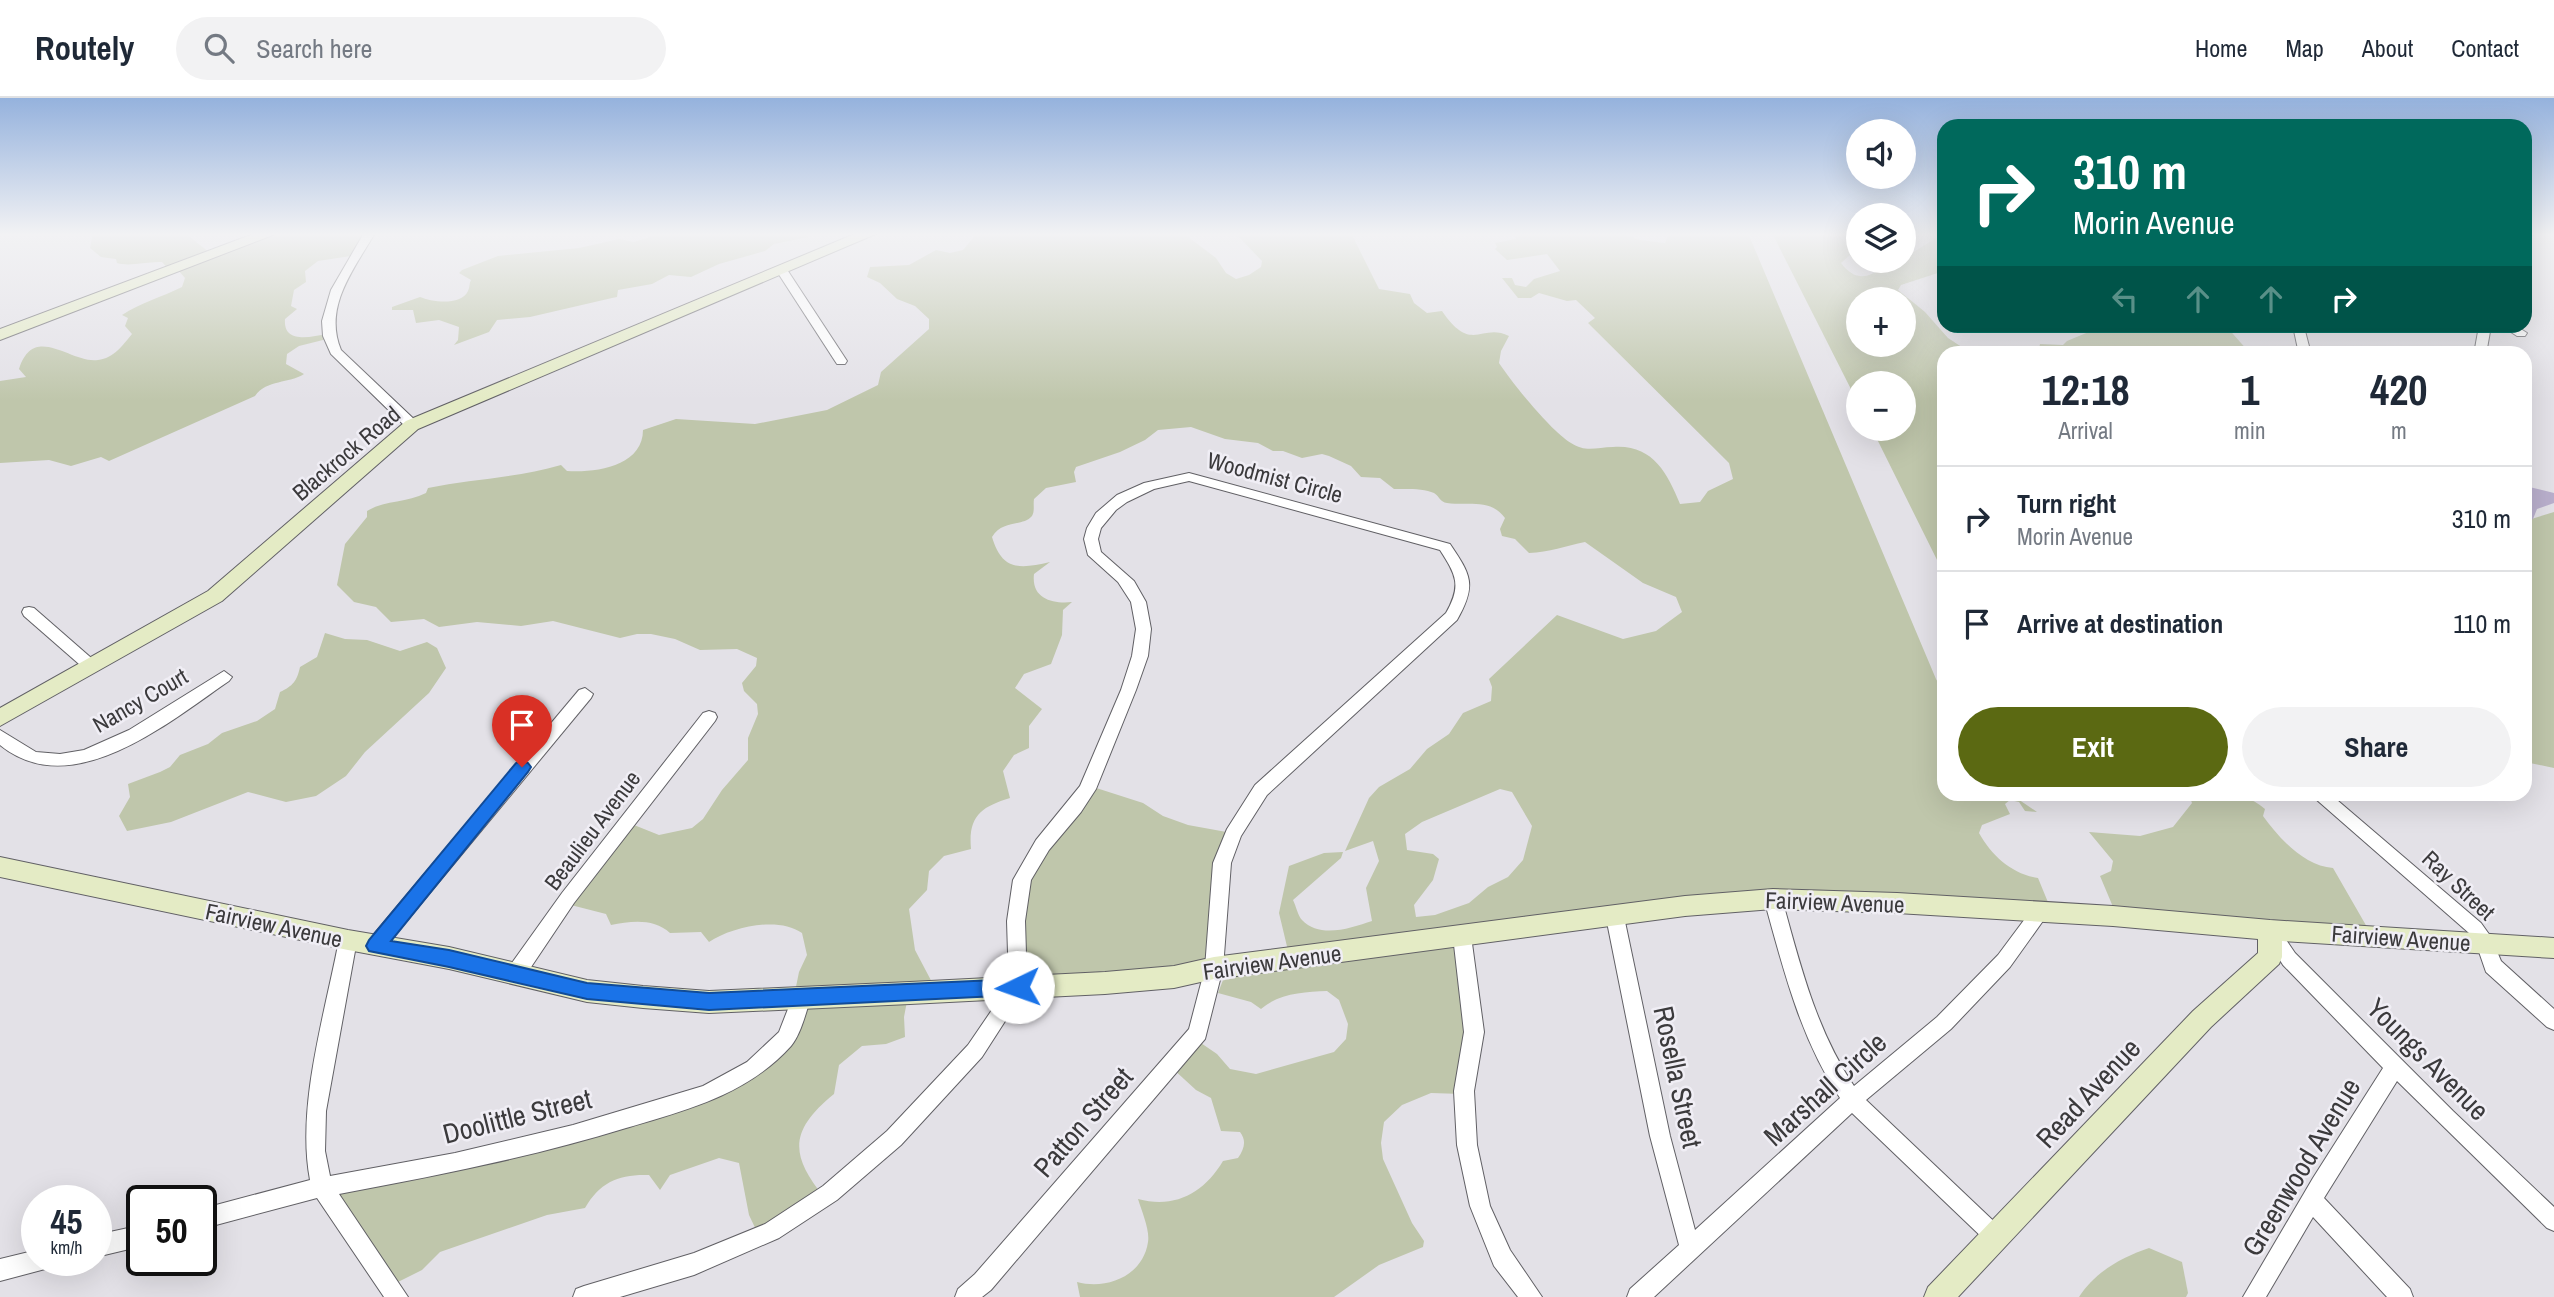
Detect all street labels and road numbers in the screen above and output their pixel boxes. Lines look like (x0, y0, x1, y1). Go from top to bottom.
street label: Blackrock Road (285, 399, 407, 507)
street label: Woodmist Circle (1204, 444, 1346, 510)
street label: Nancy Court (87, 660, 193, 740)
street label: Beaulieu Avenue (537, 764, 647, 896)
street label: Ray Street (2416, 843, 2502, 927)
street label: Fairview Avenue (1765, 884, 1905, 920)
street label: Fairview Avenue (203, 895, 345, 955)
street label: Fairview Avenue (2330, 918, 2472, 958)
street label: Fairview Avenue (1201, 937, 1343, 987)
street label: Youngs Avenue (2358, 989, 2498, 1129)
street label: Rosella Street (1644, 1003, 1712, 1151)
street label: Marshall Circle (1755, 1024, 1895, 1154)
street label: Read Avenue (2027, 1030, 2149, 1156)
street label: Patton Street (1025, 1059, 1141, 1185)
street label: Greenwood Avenue (2233, 1071, 2369, 1263)
street label: Doolittle Street (439, 1079, 595, 1153)

